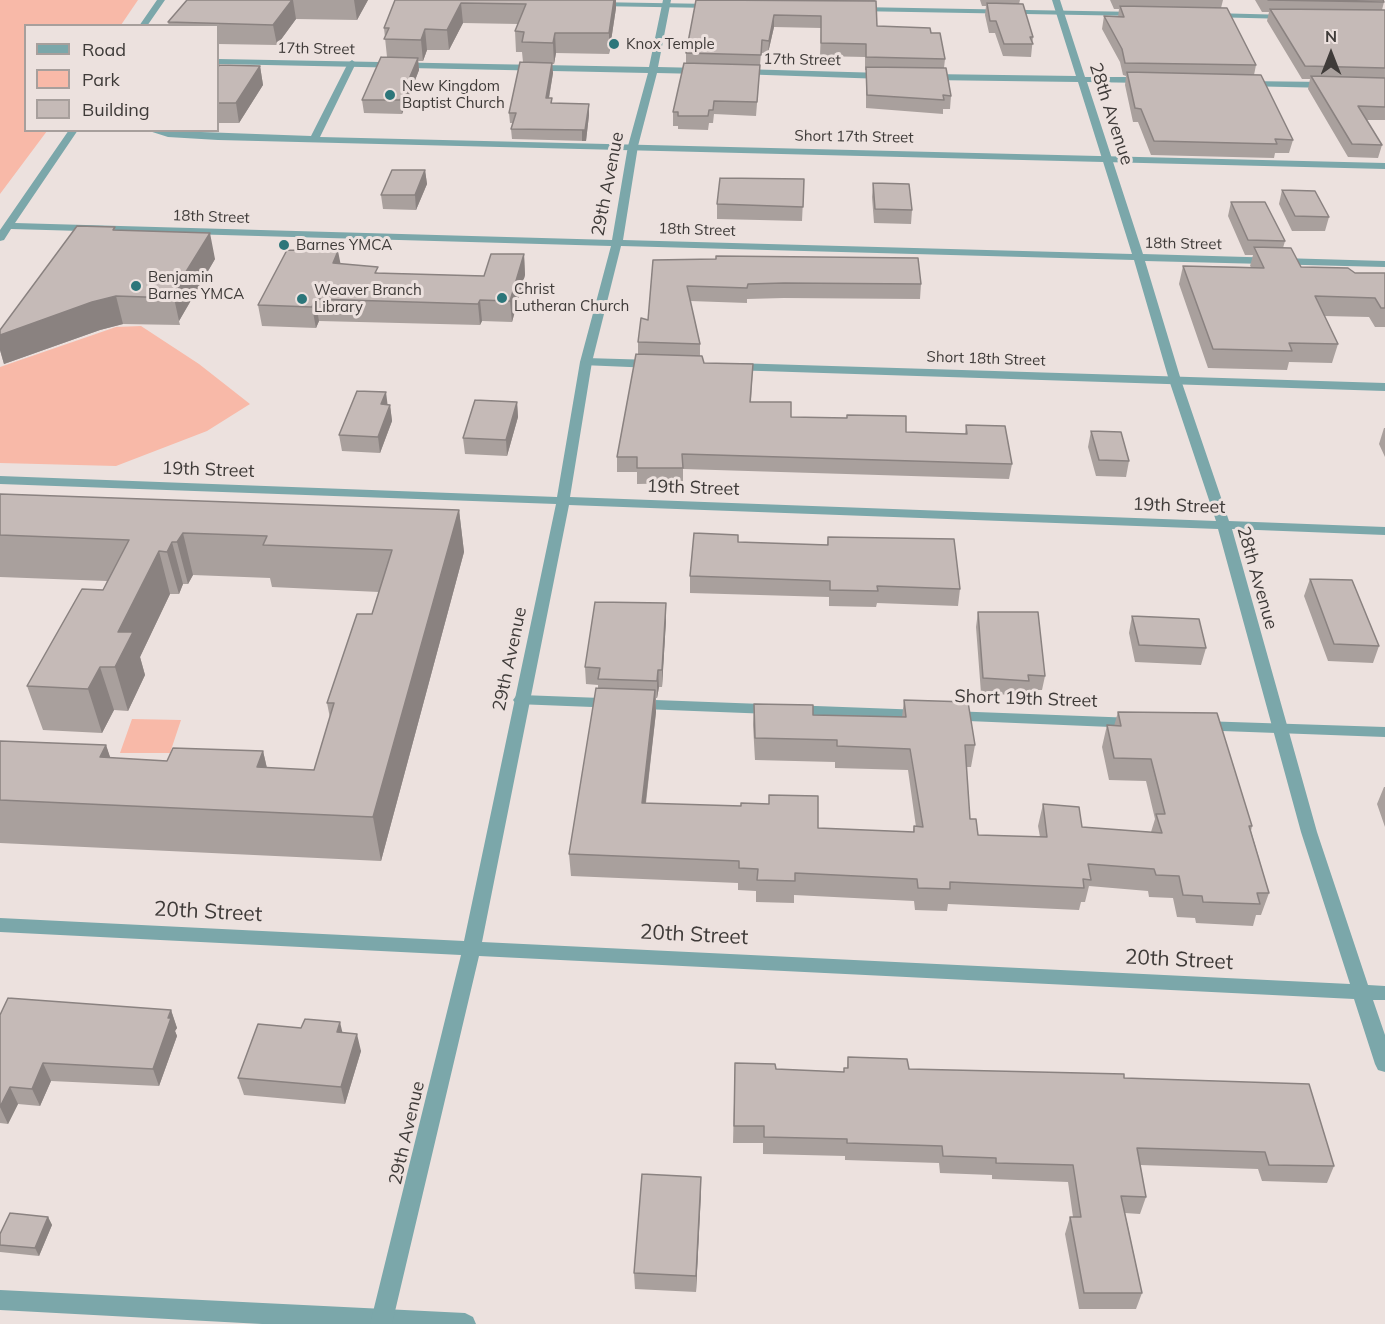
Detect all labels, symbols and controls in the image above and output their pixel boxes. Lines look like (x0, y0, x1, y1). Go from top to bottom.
legend (24, 24, 219, 132)
north arrow (1301, 24, 1361, 84)
text: N (1325, 26, 1337, 46)
place label: Knox Temple (626, 35, 715, 53)
marker: Knox Temple (607, 37, 621, 51)
text: Road (82, 38, 126, 61)
street label: 17th Street (277, 39, 355, 59)
street label: 17th Street (763, 50, 841, 70)
street label: 28th Avenue (1084, 60, 1138, 168)
text: Park (82, 68, 120, 91)
place label: New Kingdom Baptist Church (402, 77, 505, 112)
marker: New Kingdom Baptist Church (383, 88, 397, 102)
text: Building (82, 98, 150, 121)
street label: Short 17th Street (794, 127, 914, 147)
street label: 29th Avenue (587, 130, 629, 238)
street label: 18th Street (172, 207, 250, 227)
street label: 18th Street (658, 220, 736, 240)
street label: 18th Street (1144, 234, 1222, 254)
place label: Barnes YMCA (296, 236, 392, 254)
marker: Barnes YMCA (277, 238, 291, 252)
place label: Benjamin Barnes YMCA (148, 268, 244, 303)
marker: Benjamin Barnes YMCA (129, 279, 143, 293)
place label: Christ Lutheran Church (514, 280, 629, 315)
place label: Weaver Branch Library (314, 281, 422, 316)
marker: Christ Lutheran Church (495, 291, 509, 305)
marker: Weaver Branch Library (295, 292, 309, 306)
street label: Short 18th Street (926, 348, 1046, 370)
street label: 19th Street (161, 458, 255, 482)
street label: 19th Street (646, 476, 740, 500)
street label: 19th Street (1132, 494, 1226, 518)
street label: 28th Avenue (1232, 524, 1282, 632)
street label: 29th Avenue (488, 605, 532, 713)
street label: Short 19th Street (954, 686, 1098, 712)
street label: 20th Street (153, 897, 263, 927)
street label: 20th Street (639, 920, 749, 950)
street label: 20th Street (1124, 945, 1234, 975)
street label: 29th Avenue (385, 1079, 429, 1187)

